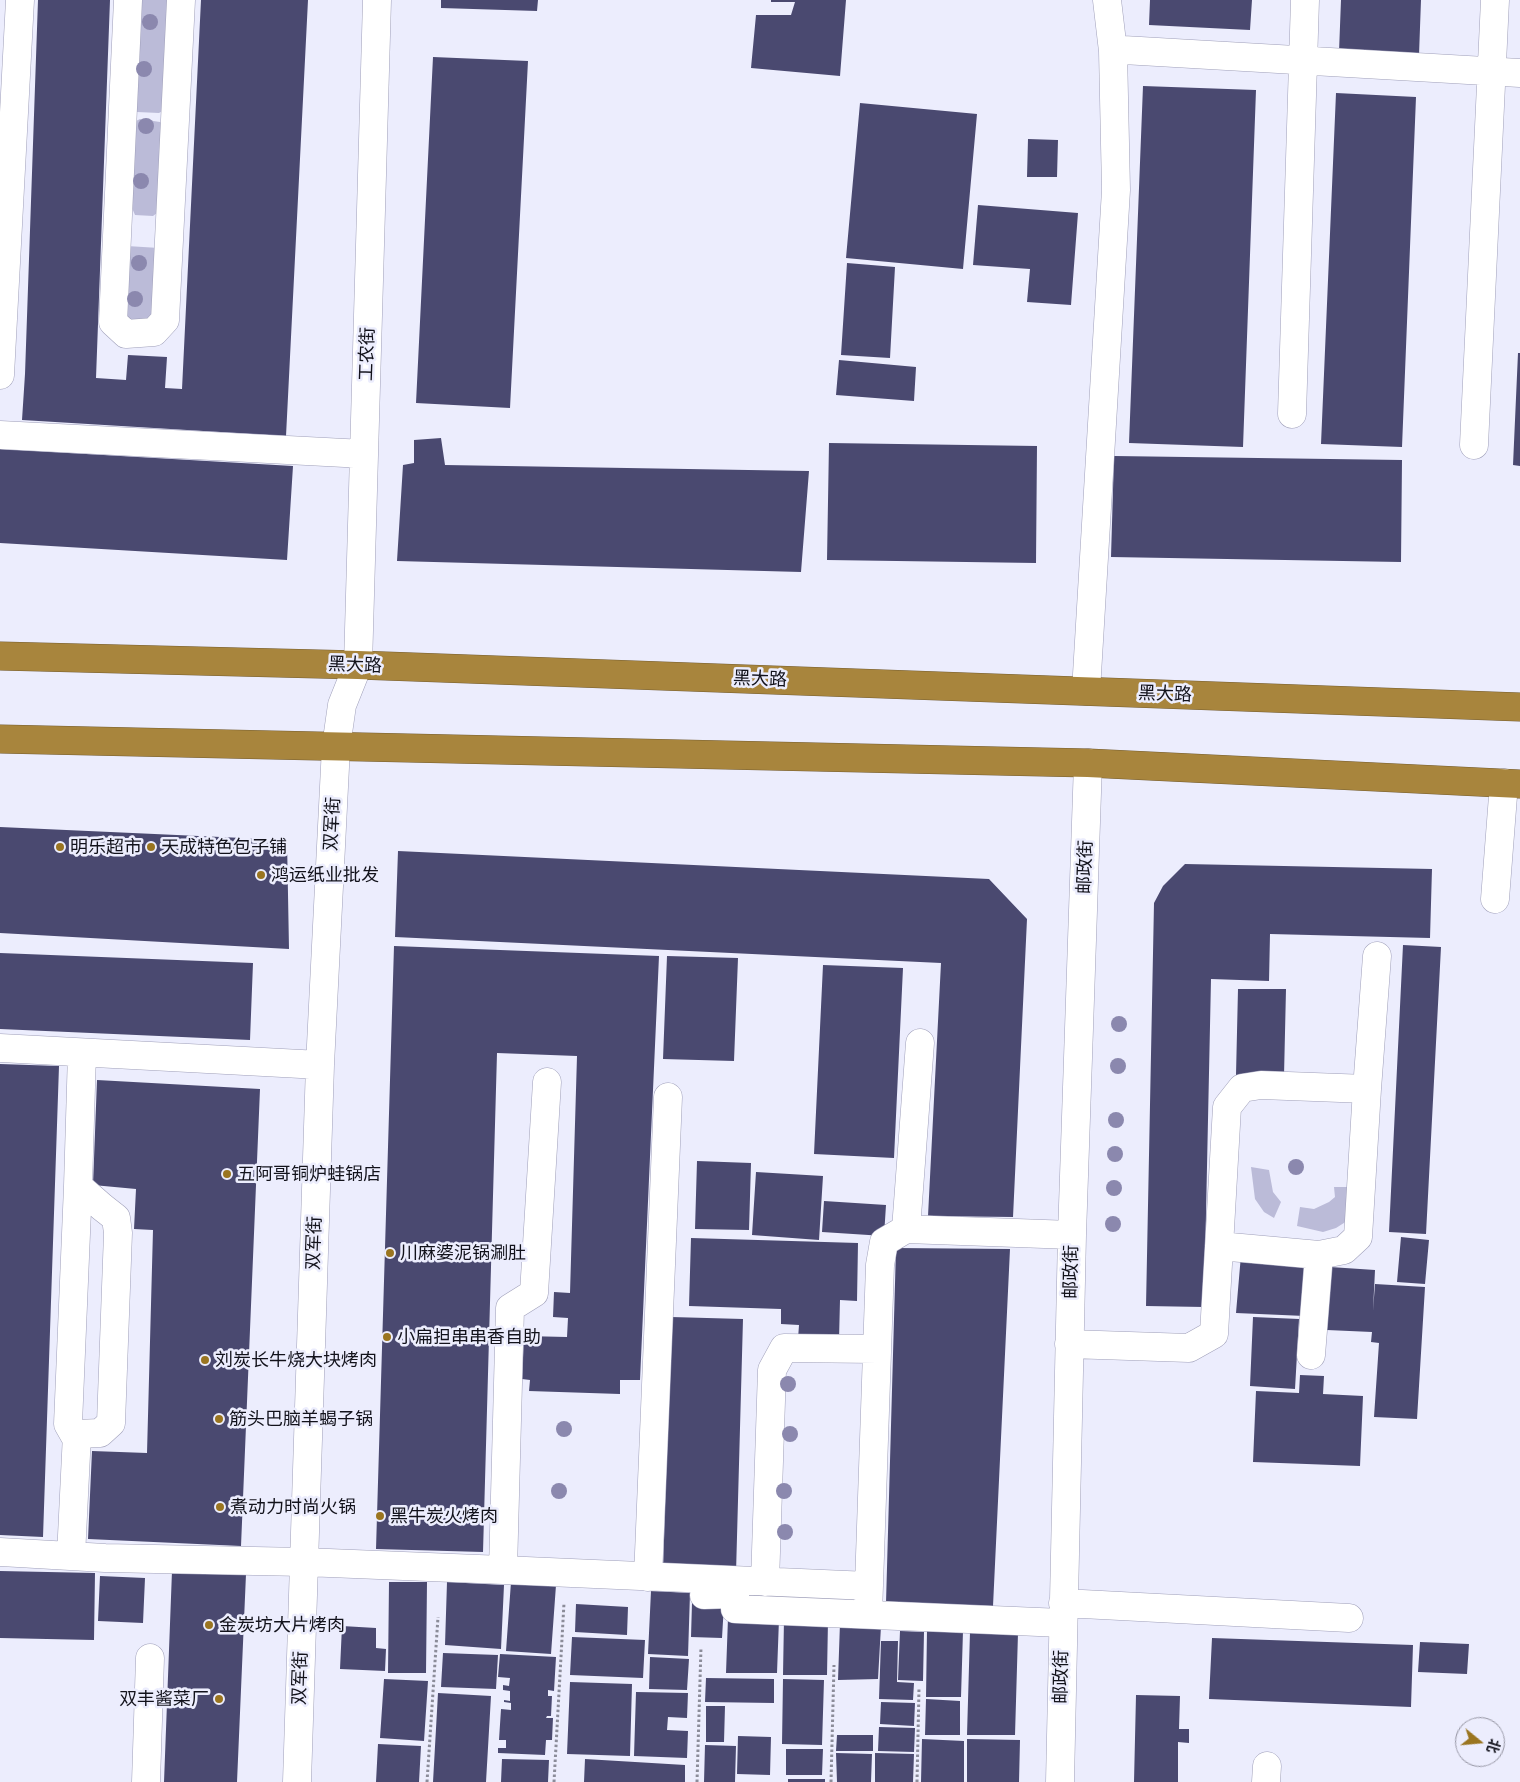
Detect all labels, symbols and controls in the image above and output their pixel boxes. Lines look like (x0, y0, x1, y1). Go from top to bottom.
street label: 工农街 (355, 327, 379, 381)
street label: 黑大路 (328, 653, 382, 677)
street label: 黑大路 (733, 667, 787, 691)
street label: 黑大路 (1138, 682, 1192, 706)
street label: 双军街 (320, 796, 344, 852)
place label: 明乐超市 (70, 836, 142, 858)
place label: 天成特色包子铺 (161, 836, 287, 858)
street label: 邮政街 (1073, 840, 1097, 894)
marker: 明乐超市 (54, 841, 66, 853)
marker: 天成特色包子铺 (145, 841, 157, 853)
place label: 鸿运纸业批发 (271, 864, 379, 886)
marker: 鸿运纸业批发 (255, 869, 267, 881)
place label: 五阿哥铜炉蛙锅店 (237, 1163, 381, 1185)
marker: 五阿哥铜炉蛙锅店 (221, 1168, 233, 1180)
street label: 双军街 (302, 1216, 326, 1270)
place label: 川麻婆泥锅涮肚 (400, 1242, 526, 1264)
street label: 邮政街 (1060, 1245, 1082, 1299)
marker: 川麻婆泥锅涮肚 (384, 1247, 396, 1259)
place label: 小扁担串串香自助 (397, 1326, 541, 1348)
marker: 小扁担串串香自助 (381, 1331, 393, 1343)
place label: 刘炭长牛烧大块烤肉 (215, 1349, 377, 1371)
marker: 刘炭长牛烧大块烤肉 (199, 1354, 211, 1366)
place label: 筋头巴脑羊蝎子锅 (229, 1408, 373, 1430)
marker: 筋头巴脑羊蝎子锅 (213, 1413, 225, 1425)
place label: 煮动力时尚火锅 (230, 1496, 356, 1518)
marker: 煮动力时尚火锅 (214, 1501, 226, 1513)
place label: 黑牛炭火烤肉 (390, 1505, 498, 1527)
marker: 黑牛炭火烤肉 (374, 1510, 386, 1522)
place label: 金炭坊大片烤肉 (219, 1614, 345, 1636)
marker: 金炭坊大片烤肉 (203, 1619, 215, 1631)
street label: 邮政街 (1050, 1650, 1072, 1704)
street label: 双军街 (288, 1651, 312, 1705)
place label: 双丰酱菜厂 (119, 1688, 209, 1710)
marker: 双丰酱菜厂 (213, 1693, 225, 1705)
north arrow (1455, 1717, 1505, 1767)
text: 北 (1484, 1737, 1503, 1755)

